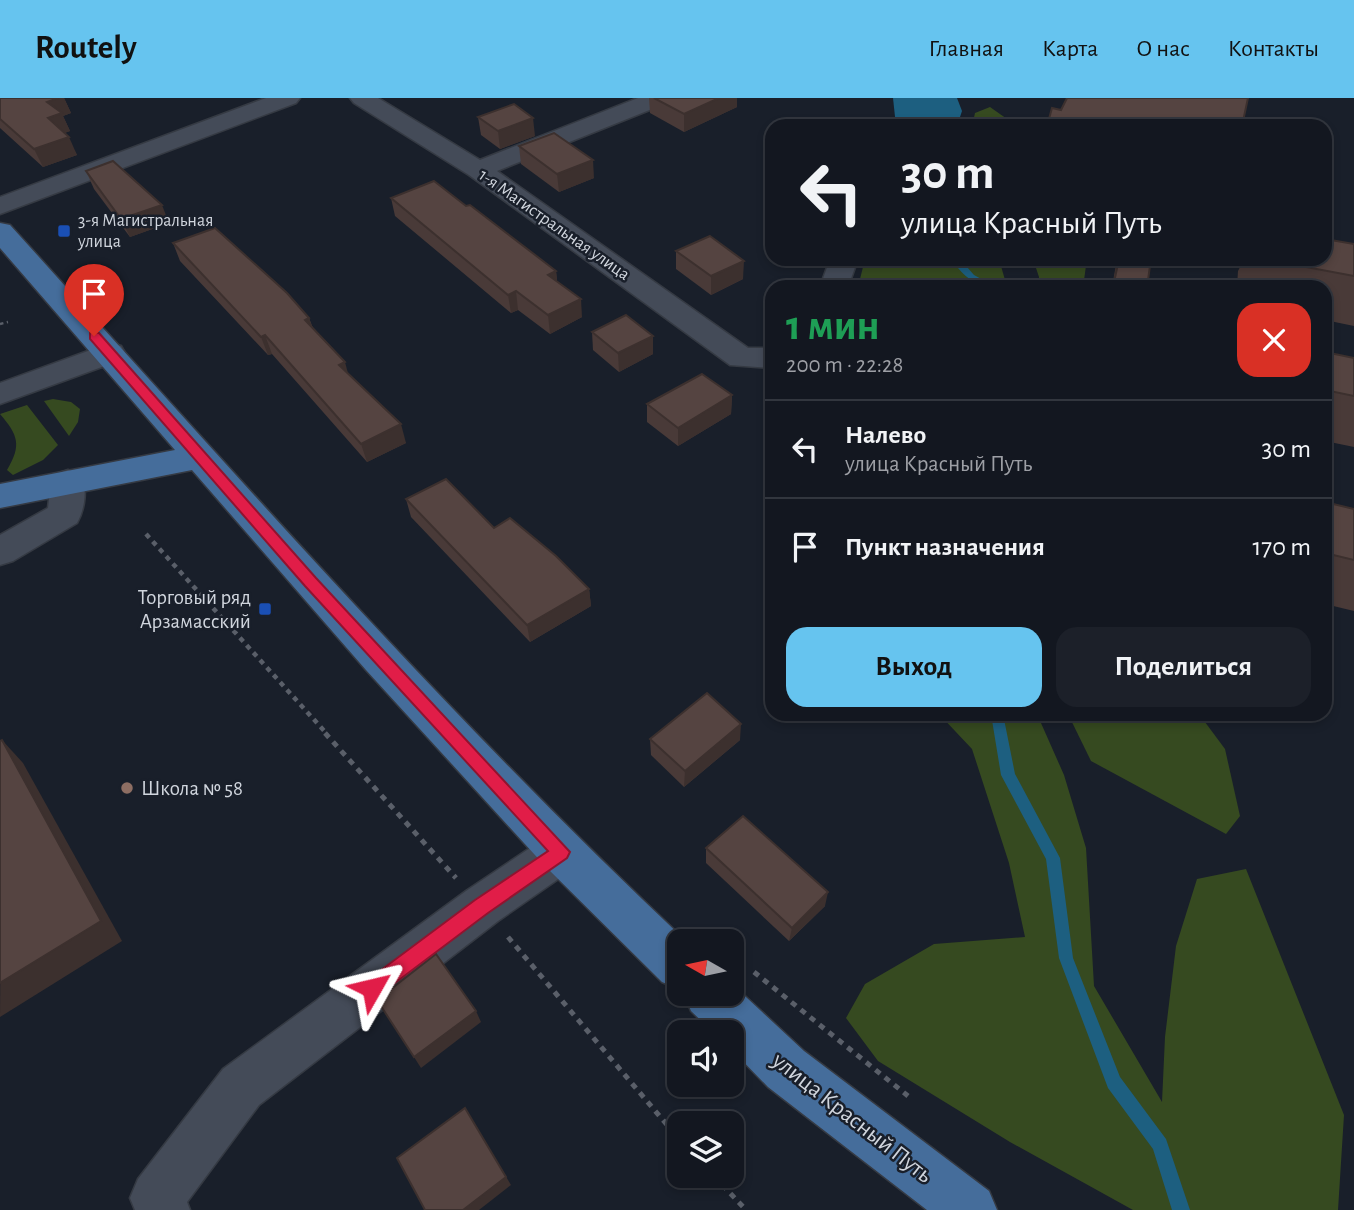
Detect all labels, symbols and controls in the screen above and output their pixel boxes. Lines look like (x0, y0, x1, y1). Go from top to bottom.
text: Routely (35, 32, 137, 65)
text: Главная (929, 37, 1004, 61)
text: Карта (1042, 37, 1098, 61)
text: О нас (1136, 37, 1190, 61)
text: Контакты (1228, 37, 1319, 61)
icon: left (786, 147, 877, 238)
text: 30 m (901, 149, 995, 198)
street label: 1-я Магистральная улица (475, 166, 633, 284)
text: улица Красный Путь (901, 207, 1162, 239)
place label: 3-я Магистральная улица (77, 212, 213, 251)
marker: 3-я Магистральная улица (56, 223, 72, 239)
pin (64, 264, 124, 336)
icon: arrive (75, 275, 113, 313)
button: close (1237, 303, 1311, 377)
text: 1 мин (786, 305, 880, 347)
text: 200 m · 22:28 (786, 354, 903, 377)
text: Налево (845, 422, 926, 448)
icon: left (786, 430, 824, 468)
text: 30 m (1261, 436, 1311, 462)
text: улица Красный Путь (845, 453, 1032, 476)
icon: arrive (786, 528, 824, 566)
text: Пункт назначения (845, 534, 1045, 560)
text: 170 m (1252, 534, 1311, 560)
place label: Торговый ряд Арзамасский (138, 587, 251, 632)
marker: Торговый ряд Арзамасский (257, 601, 273, 617)
button: Выход (786, 627, 1042, 707)
button: Поделиться (1056, 627, 1311, 707)
place label: Школа № 58 (141, 778, 243, 799)
marker: Школа № 58 (119, 780, 135, 796)
north arrow (667, 929, 744, 1006)
map controls (667, 929, 744, 1188)
position arrow (335, 951, 409, 1025)
button: sound (667, 1020, 744, 1097)
street label: улица Красный Путь (767, 1048, 936, 1188)
button: layers (667, 1111, 744, 1188)

